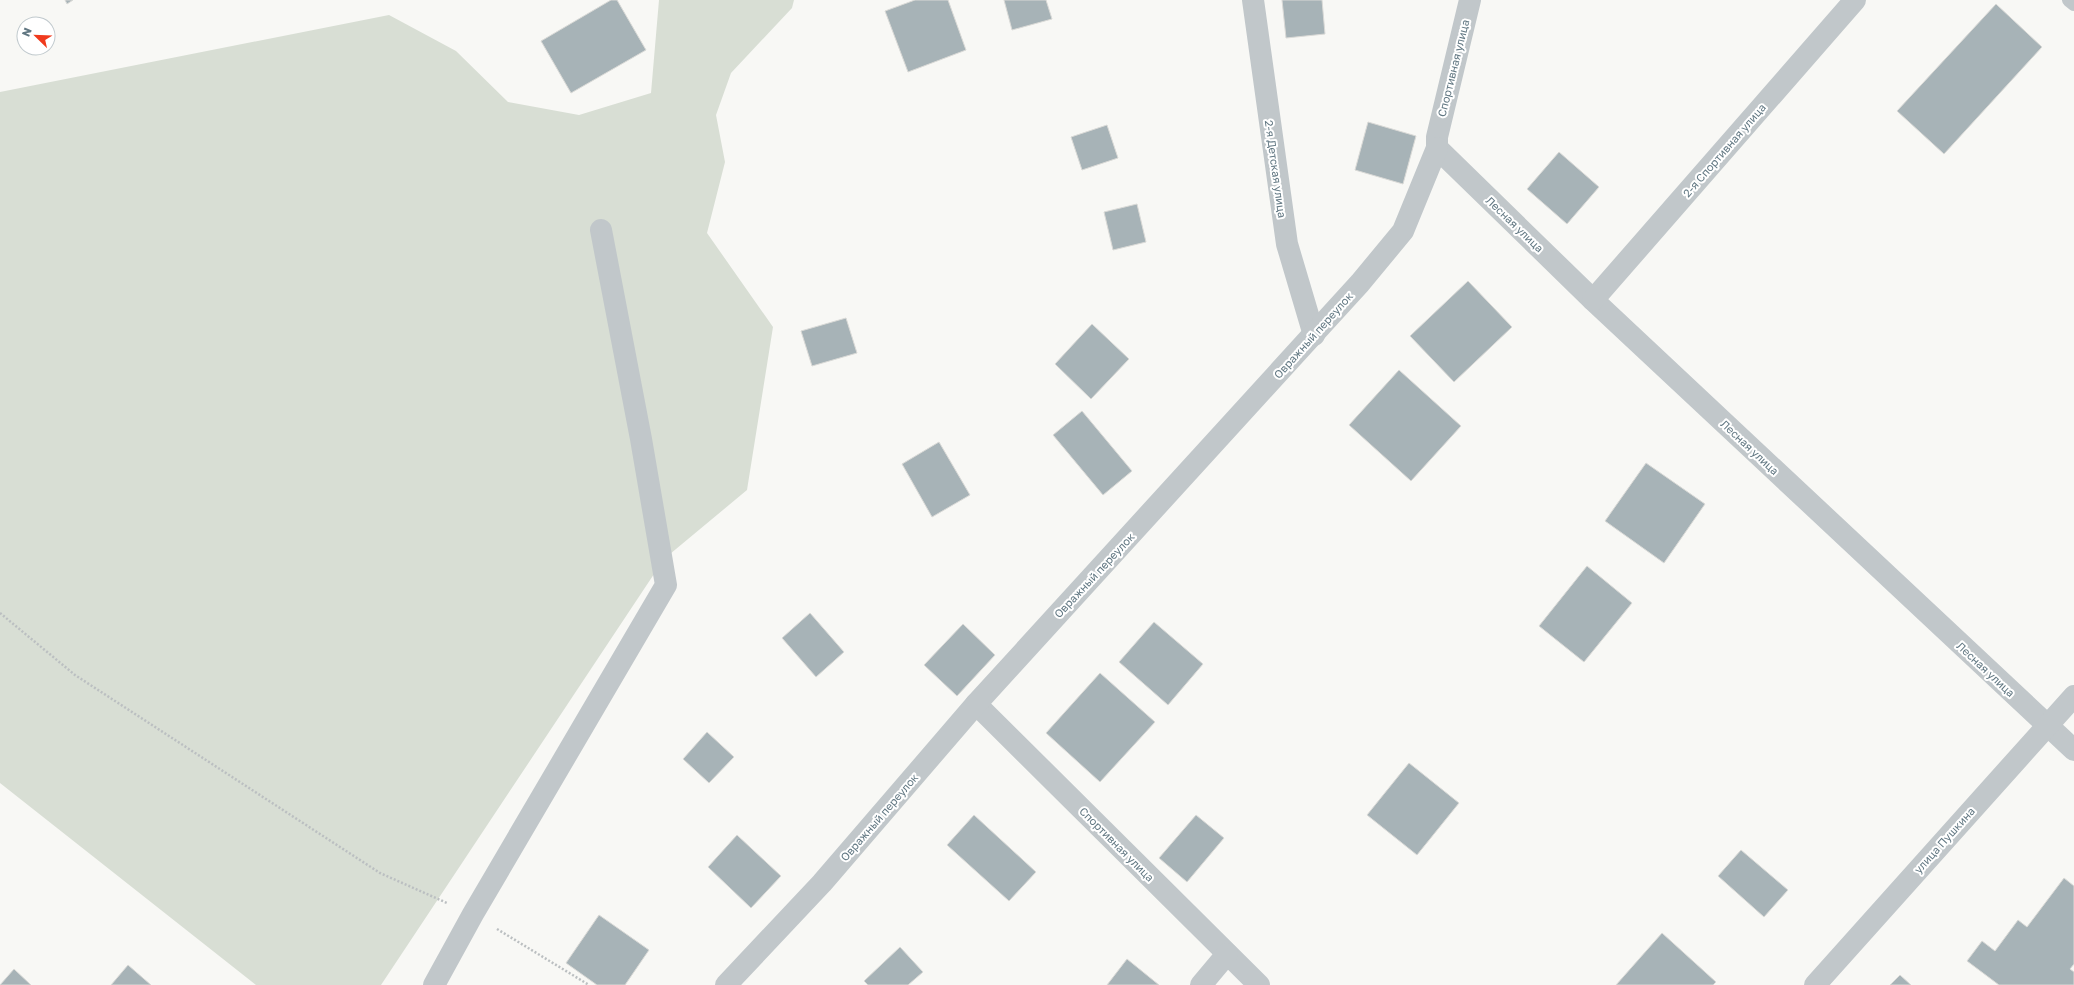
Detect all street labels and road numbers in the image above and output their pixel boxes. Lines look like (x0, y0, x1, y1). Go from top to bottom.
street label: Спортивная улица (1435, 18, 1471, 118)
street label: 2-я Спортивная улица (1680, 101, 1768, 199)
street label: 2-я Детская улица (1263, 119, 1289, 219)
street label: Лесная улица (1484, 193, 1546, 255)
street label: Овражный переулок (1271, 289, 1356, 381)
street label: Лесная улица (1718, 417, 1782, 477)
street label: Овражный переулок (1051, 529, 1137, 620)
street label: Лесная улица (1954, 639, 2018, 699)
street label: Овражный переулок (838, 770, 921, 863)
street label: Спортивная улица (1077, 804, 1157, 884)
street label: улица Пушкина (1911, 804, 1977, 876)

